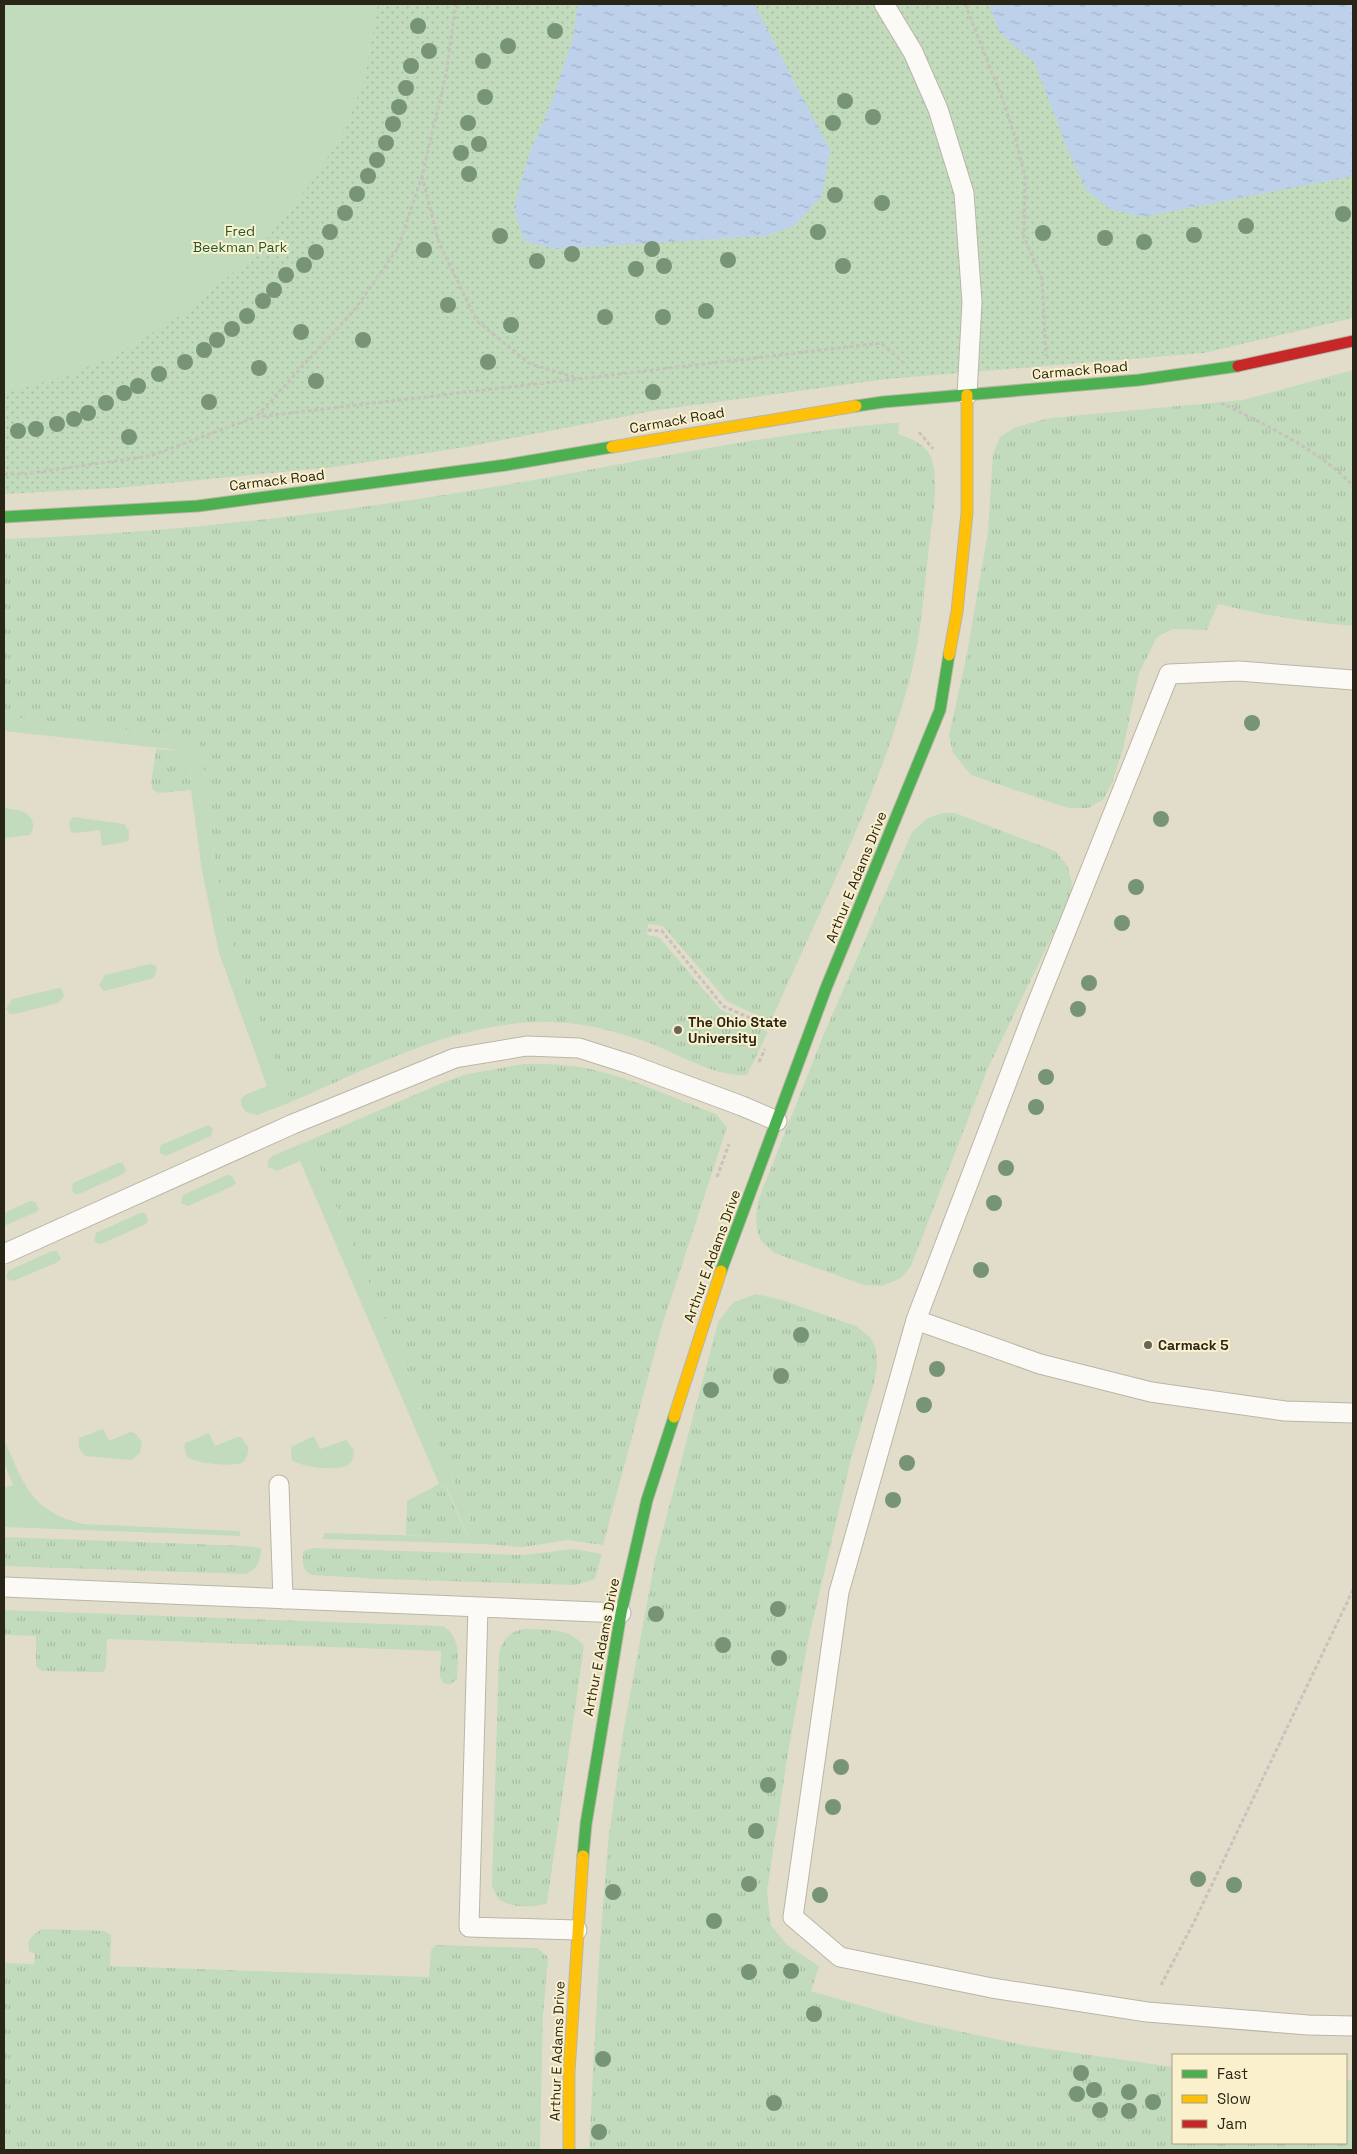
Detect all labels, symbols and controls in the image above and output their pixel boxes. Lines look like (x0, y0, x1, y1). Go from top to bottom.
park label: Fred Beekman Park (193, 222, 288, 256)
street label: Carmack Road (1031, 357, 1129, 383)
street label: Carmack Road (628, 403, 726, 437)
street label: Carmack Road (228, 465, 326, 495)
street label: Arthur E Adams Drive (821, 809, 891, 945)
place label: The Ohio State University (688, 1013, 787, 1047)
marker: The Ohio State University (672, 1024, 684, 1036)
street label: Arthur E Adams Drive (680, 1187, 744, 1325)
place label: Carmack 5 (1158, 1336, 1229, 1354)
marker: Carmack 5 (1142, 1339, 1154, 1351)
street label: Arthur E Adams Drive (579, 1576, 623, 1718)
street label: Arthur E Adams Drive (546, 1981, 568, 2121)
legend (1172, 2054, 1347, 2144)
text: Fast (1217, 2064, 1248, 2083)
text: Slow (1217, 2089, 1251, 2108)
text: Jam (1217, 2114, 1247, 2133)

